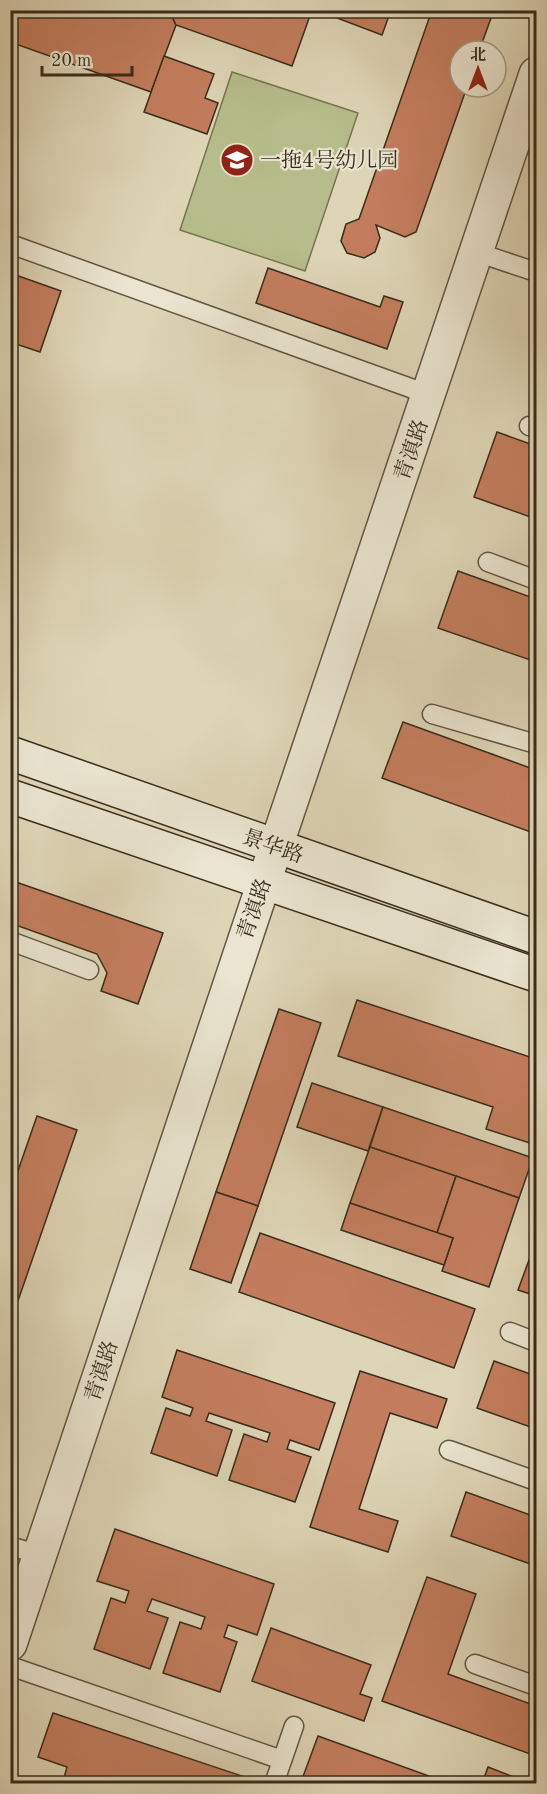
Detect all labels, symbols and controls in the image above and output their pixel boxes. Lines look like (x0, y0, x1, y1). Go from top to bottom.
scale bar (42, 39, 132, 77)
north arrow (448, 39, 508, 99)
text: 北 (470, 46, 486, 64)
text: 20 m (51, 52, 91, 70)
school or university icon: 一拖4号幼儿园 (219, 142, 255, 178)
place label: 一拖4号幼儿园 (260, 149, 398, 172)
street label: 青滇路 (390, 417, 433, 484)
street label: 景华路 (239, 825, 306, 868)
street label: 青滇路 (233, 876, 276, 943)
street label: 青滇路 (81, 1338, 122, 1405)

